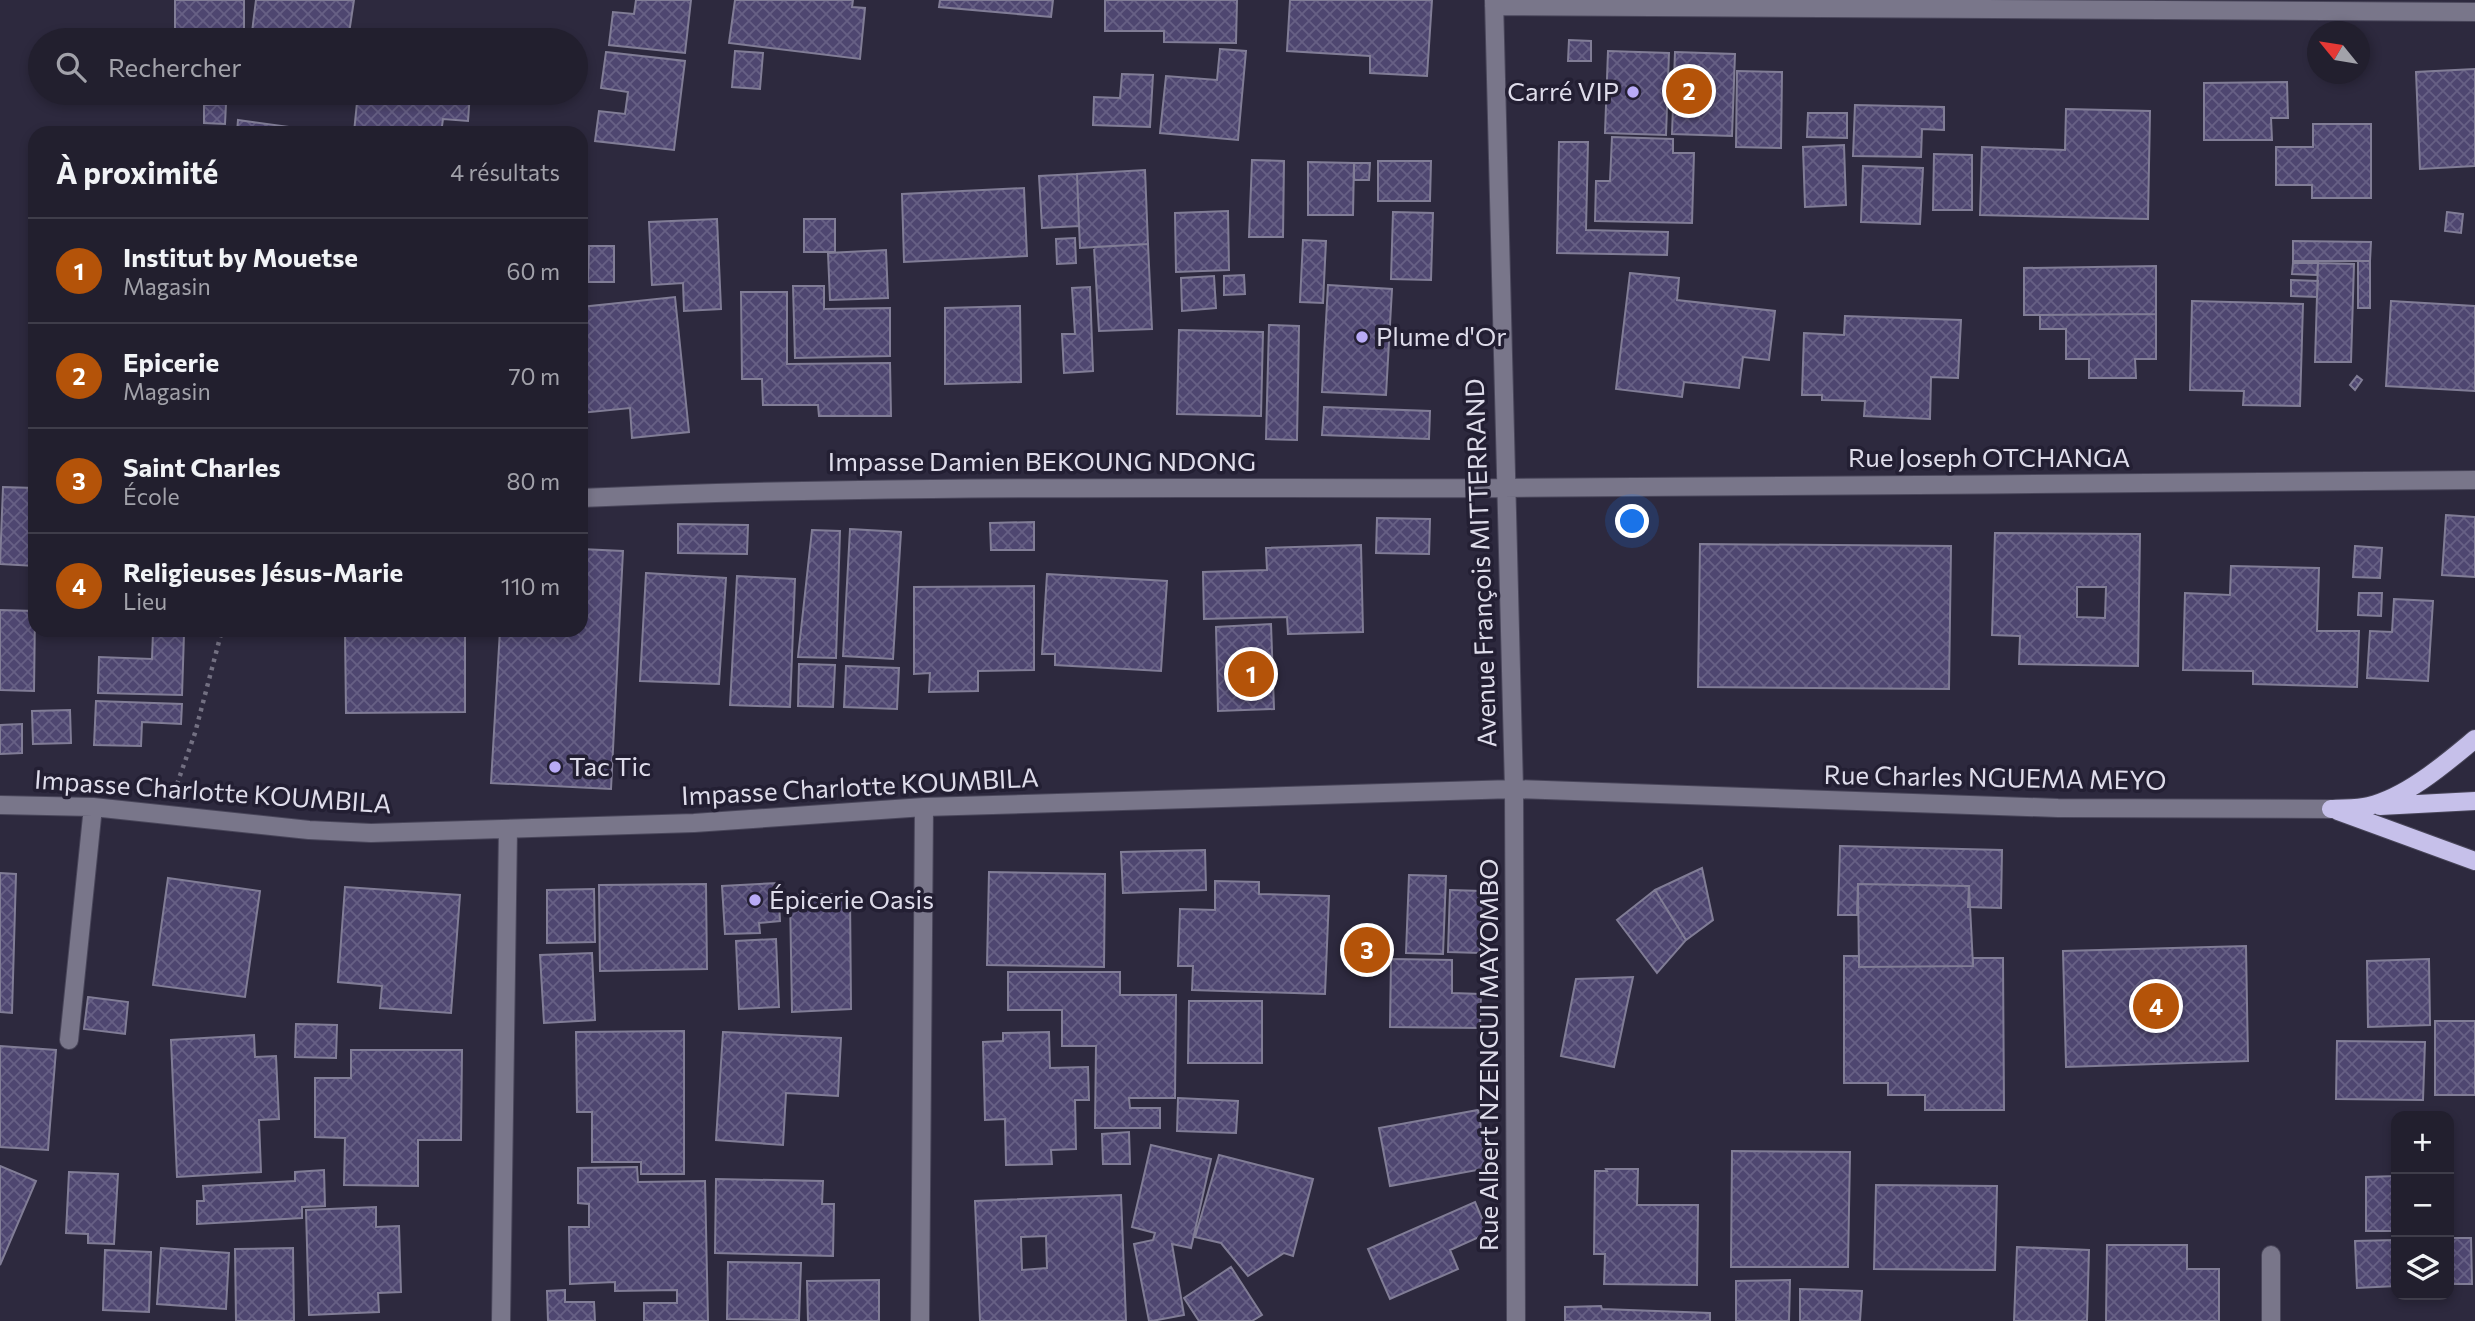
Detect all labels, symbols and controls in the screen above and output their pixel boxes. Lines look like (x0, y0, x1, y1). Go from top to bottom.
north arrow (2307, 21, 2370, 84)
search box (28, 28, 588, 105)
icon: search (52, 48, 90, 86)
text: Rechercher (108, 51, 242, 82)
pin: 2 (1666, 65, 1712, 117)
place label: Carré VIP (1507, 75, 1619, 106)
marker: Carré VIP (1625, 84, 1641, 100)
text: À proximité (56, 153, 218, 190)
text: 4 résultats (450, 158, 560, 186)
text: Institut by Mouetse (123, 241, 358, 272)
text: 1 (74, 257, 84, 285)
text: 60 m (507, 257, 560, 285)
text: Magasin (123, 272, 211, 300)
place label: Plume d'Or (1376, 320, 1507, 351)
marker: Plume d'Or (1354, 329, 1370, 345)
text: Epicerie (123, 346, 219, 377)
text: 2 (72, 362, 86, 390)
text: 70 m (508, 362, 560, 390)
text: Magasin (123, 377, 211, 405)
street label: Avenue François MITTERRAND (1458, 378, 1501, 748)
street label: Rue Joseph OTCHANGA (1848, 441, 2130, 472)
street label: Impasse Damien BEKOUNG NDONG (828, 445, 1256, 476)
text: Saint Charles (123, 451, 281, 482)
text: 3 (72, 467, 86, 495)
text: 80 m (507, 467, 560, 495)
text: École (123, 482, 180, 510)
your location (1615, 504, 1649, 538)
text: Religieuses Jésus-Marie (123, 556, 403, 587)
text: 4 (72, 572, 86, 600)
text: 110 m (501, 572, 560, 600)
text: Lieu (123, 587, 167, 615)
pin: 1 (1228, 648, 1274, 700)
place label: Tac Tic (569, 750, 651, 781)
street label: Rue Charles NGUEMA MEYO (1823, 758, 2167, 795)
marker: Tac Tic (547, 759, 563, 775)
street label: Impasse Charlotte KOUMBILA (680, 761, 1040, 810)
street label: Impasse Charlotte KOUMBILA (33, 763, 393, 818)
street label: Rue Albert NZENGUI MAYOMBO (1472, 859, 1503, 1251)
place label: Épicerie Oasis (769, 883, 934, 914)
marker: Épicerie Oasis (747, 892, 763, 908)
pin: 3 (1344, 924, 1390, 976)
pin: 4 (2133, 980, 2179, 1032)
map controls (2391, 1111, 2454, 1300)
button: + (2391, 1111, 2454, 1174)
button: − (2391, 1174, 2454, 1237)
button: layers (2391, 1237, 2454, 1300)

